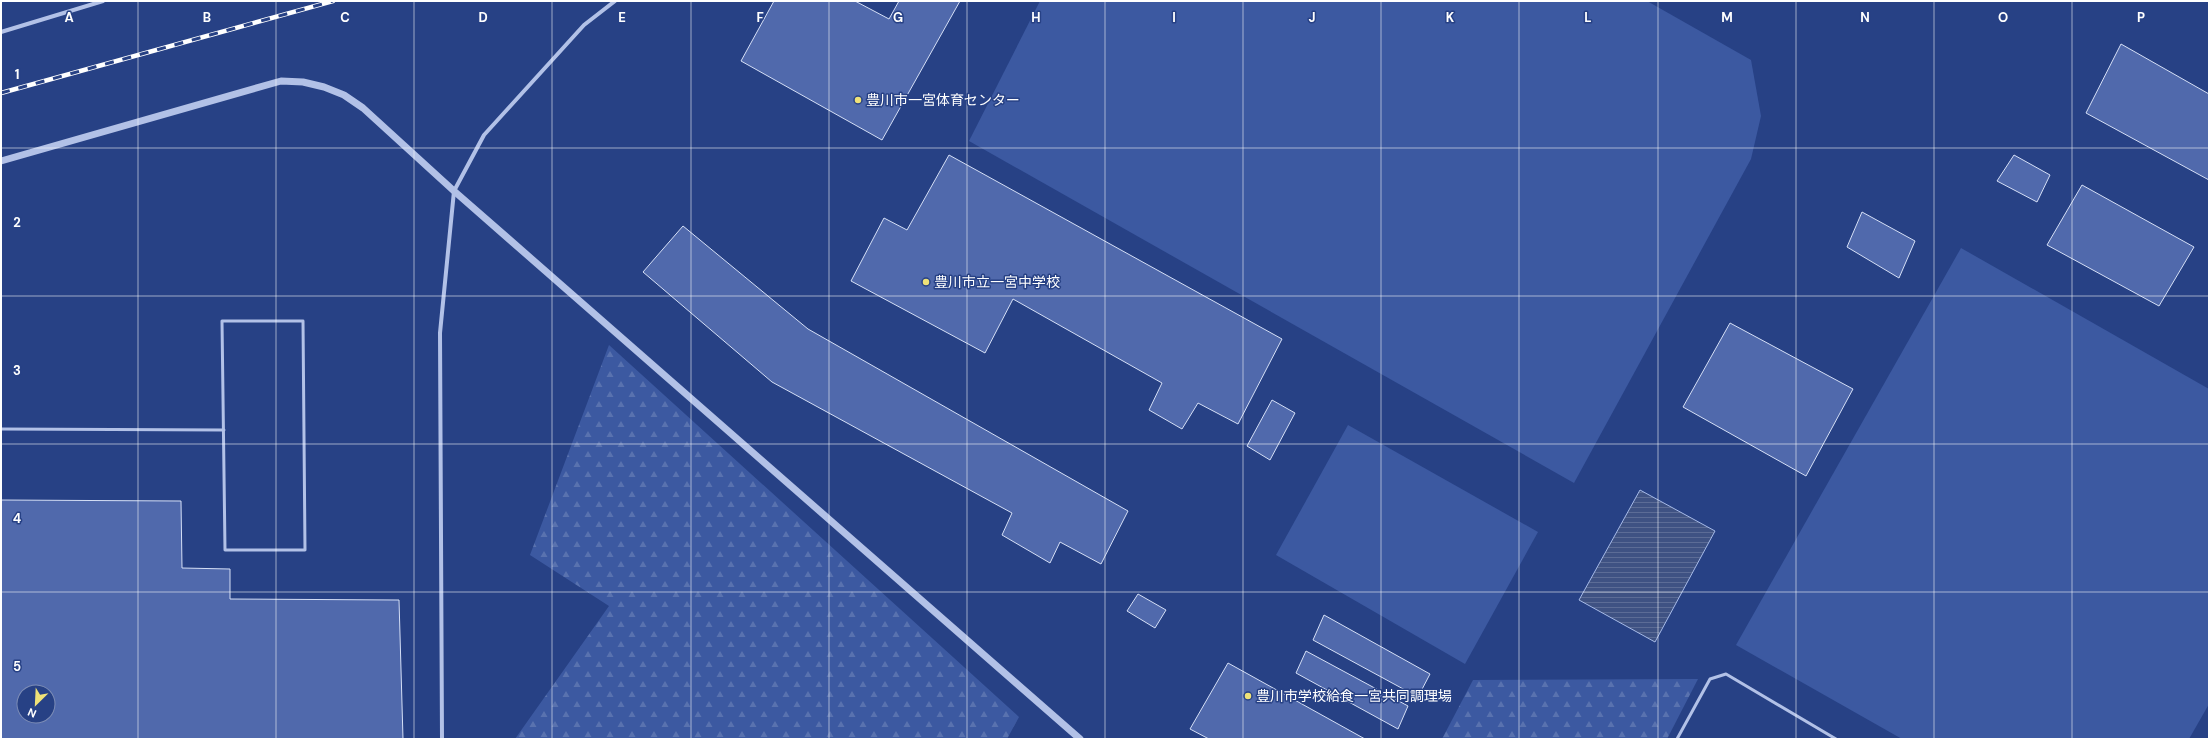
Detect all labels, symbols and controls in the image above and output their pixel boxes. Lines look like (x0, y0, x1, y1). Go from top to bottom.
text: A (64, 9, 74, 26)
text: B (203, 9, 211, 26)
text: C (340, 9, 350, 26)
text: D (478, 9, 488, 26)
text: E (618, 9, 626, 26)
text: F (756, 9, 764, 26)
text: G (893, 9, 903, 26)
text: H (1031, 9, 1041, 26)
text: I (1172, 9, 1176, 26)
text: J (1308, 9, 1316, 26)
text: K (1446, 9, 1455, 26)
text: L (1584, 9, 1592, 26)
text: M (1721, 9, 1733, 26)
text: N (1860, 9, 1870, 26)
text: O (1998, 9, 2008, 26)
text: P (2137, 9, 2145, 26)
text: 1 (15, 66, 19, 83)
place label: 豊川市一宮体育センター (866, 91, 1020, 109)
marker: 豊川市一宮体育センター (853, 95, 863, 105)
text: 2 (13, 214, 21, 231)
place label: 豊川市立一宮中学校 (934, 273, 1060, 291)
marker: 豊川市立一宮中学校 (921, 277, 931, 287)
text: 3 (13, 362, 21, 379)
text: 4 (13, 510, 21, 527)
text: 5 (13, 658, 21, 675)
north arrow (16, 684, 56, 724)
place label: 豊川市学校給食一宮共同調理場 (1256, 687, 1452, 705)
marker: 豊川市学校給食一宮共同調理場 (1243, 691, 1253, 701)
text: N (25, 705, 38, 721)

